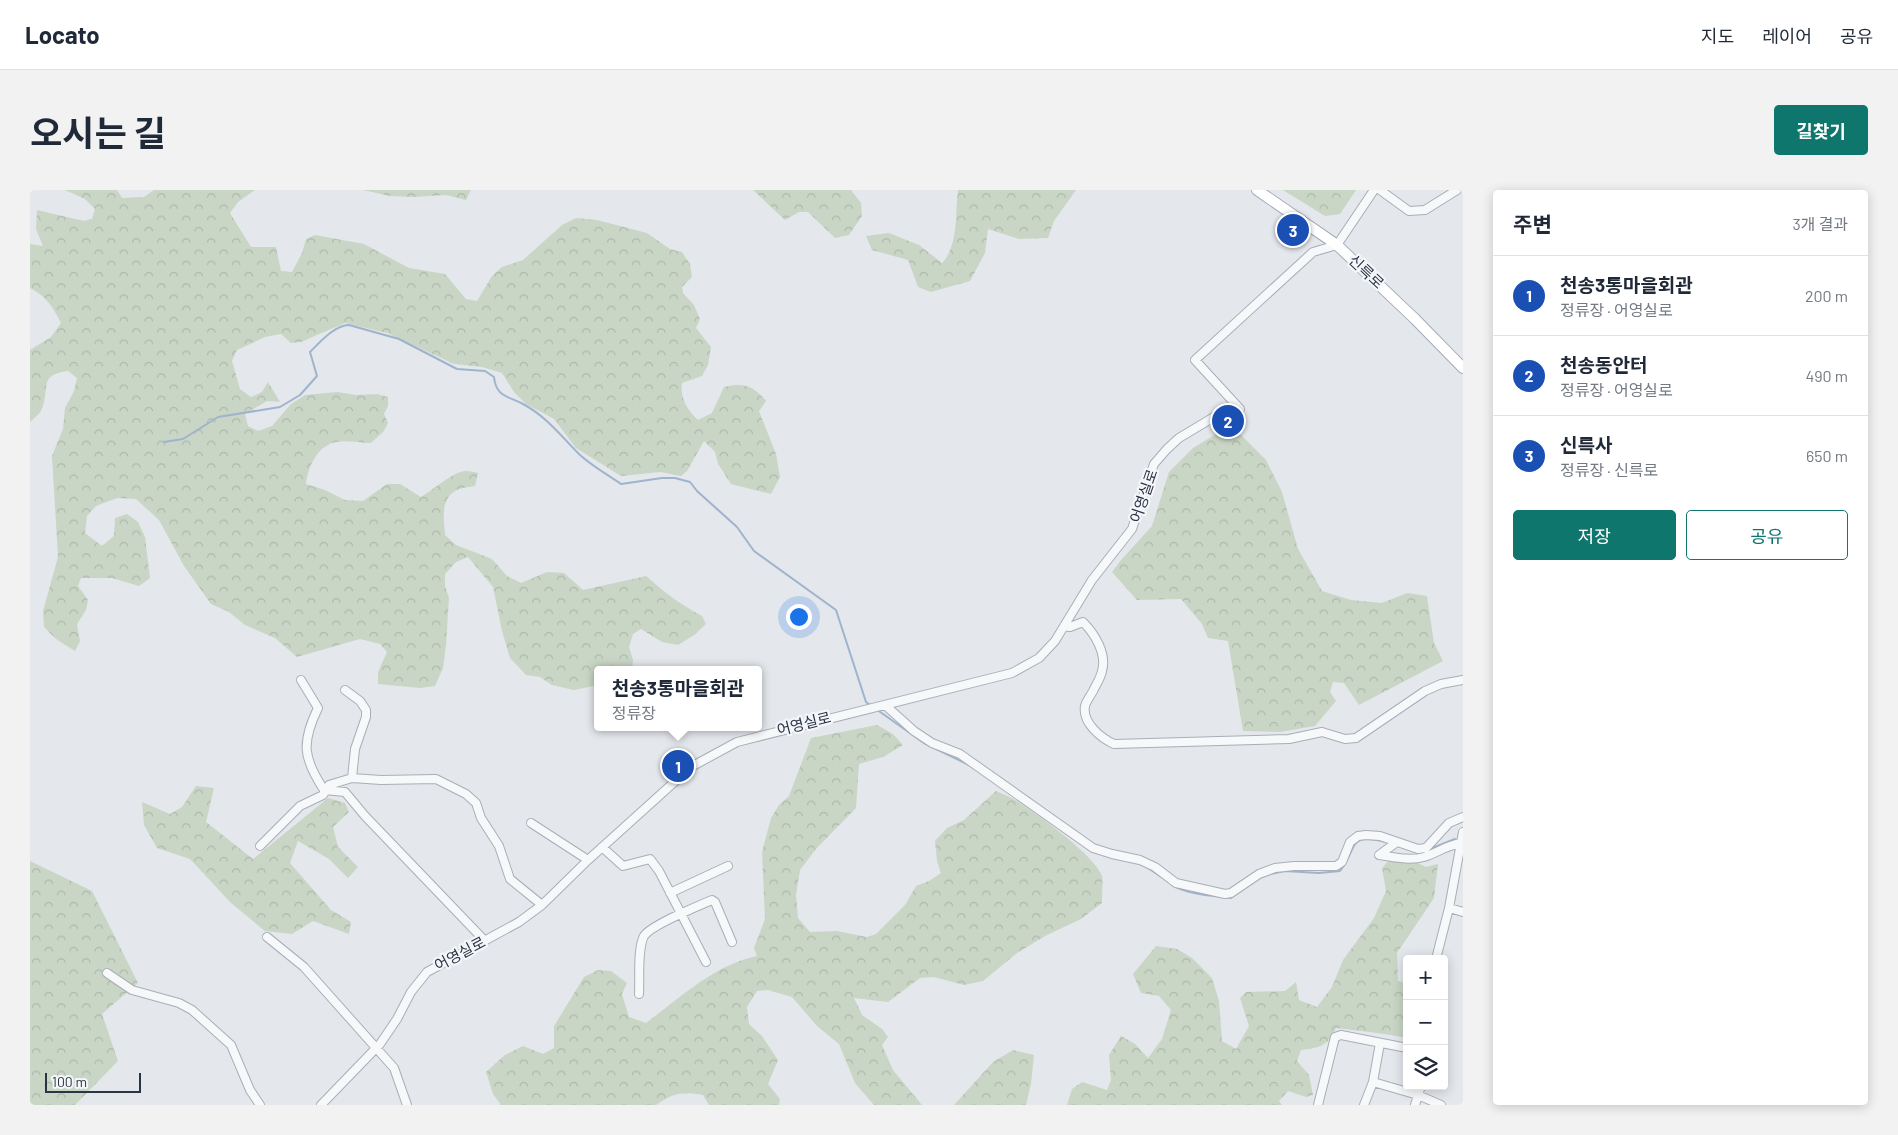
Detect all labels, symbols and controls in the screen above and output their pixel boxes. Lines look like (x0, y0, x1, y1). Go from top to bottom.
text: Locato (25, 20, 100, 49)
text: 지도 (1701, 25, 1734, 47)
text: 레이어 (1762, 25, 1812, 47)
text: 공유 (1840, 25, 1873, 47)
button: 길찾기 (1774, 105, 1868, 155)
text: 오시는 길 (30, 111, 166, 153)
pin: 3 (1277, 211, 1309, 249)
text: 주변 (1513, 211, 1552, 236)
text: 3개 결과 (1792, 214, 1848, 233)
street label: 신륵로 (1345, 251, 1388, 292)
text: 천송3통마을회관 (1560, 273, 1693, 296)
text: 1 (1526, 286, 1532, 305)
text: 200 m (1805, 286, 1848, 305)
text: 정류장 · 어영실로 (1560, 300, 1673, 319)
text: 천송동안터 (1560, 353, 1647, 376)
text: 2 (1525, 366, 1533, 385)
text: 490 m (1805, 366, 1848, 385)
text: 정류장 · 어영실로 (1560, 380, 1673, 399)
pin: 2 (1212, 402, 1244, 440)
text: 신륵사 (1560, 433, 1612, 456)
text: 3 (1525, 446, 1533, 465)
text: 650 m (1806, 446, 1848, 465)
text: 정류장 · 신륵로 (1560, 460, 1658, 479)
street label: 어영실로 (1126, 467, 1161, 525)
button: 저장 (1513, 510, 1676, 560)
button: 공유 (1686, 510, 1848, 560)
your location (786, 604, 812, 630)
popup (594, 666, 762, 731)
text: 천송3통마을회관 (612, 676, 744, 699)
text: 정류장 (612, 703, 656, 722)
street label: 어영실로 (775, 708, 833, 738)
pin: 1 (662, 747, 694, 785)
street label: 어영실로 (431, 932, 488, 974)
map controls (1403, 955, 1448, 1090)
button: + (1403, 955, 1448, 1000)
button: − (1403, 1000, 1448, 1045)
button: layers (1403, 1045, 1448, 1090)
scale bar (45, 1070, 141, 1093)
text: 100 m (52, 1073, 87, 1090)

